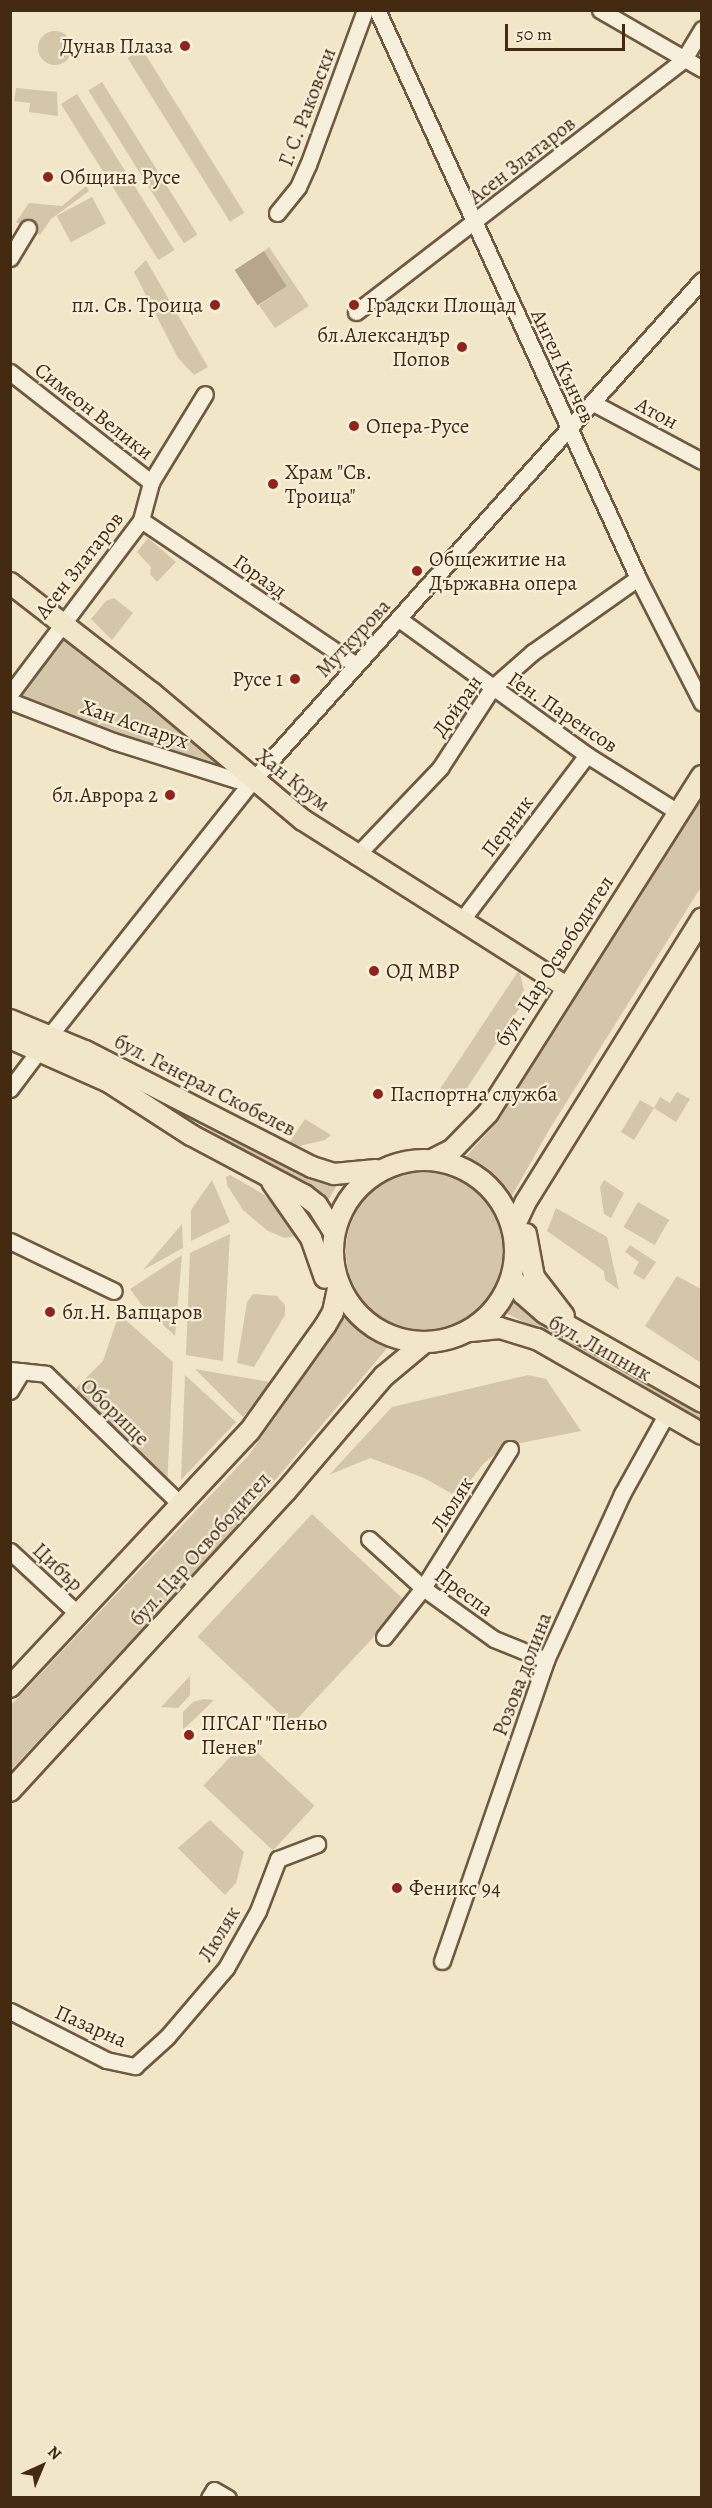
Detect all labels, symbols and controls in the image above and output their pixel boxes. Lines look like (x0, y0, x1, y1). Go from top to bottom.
scale bar (508, 12, 628, 50)
text: 50 m (516, 22, 552, 46)
place label: Дунав Плаза (60, 33, 173, 59)
marker: Дунав Плаза (178, 39, 192, 53)
street label: Г. С. Раковски (273, 44, 341, 170)
street label: Асен Златаров (464, 111, 580, 209)
place label: Община Русе (60, 164, 180, 190)
marker: Община Русе (41, 170, 55, 184)
place label: пл. Св. Троица (71, 292, 203, 318)
place label: Градски Площад (366, 292, 516, 318)
marker: пл. Св. Троица (208, 298, 222, 312)
marker: Градски Площад (347, 298, 361, 312)
street label: Ангел Кънчев (526, 305, 600, 427)
place label: бл.Александър Попов (317, 322, 450, 372)
marker: бл.Александър Попов (455, 340, 469, 354)
street label: Симеон Велики (30, 357, 158, 465)
street label: Атон (631, 391, 683, 435)
place label: Опера-Русе (366, 413, 469, 439)
marker: Опера-Русе (347, 419, 361, 433)
place label: Храм "Св. Троица" (285, 459, 373, 509)
marker: Храм "Св. Троица" (266, 477, 280, 491)
street label: Асен Златаров (30, 507, 128, 623)
place label: Общежитие на Държавна опера (429, 546, 577, 596)
street label: Горазд (228, 549, 292, 603)
marker: Общежитие на Държавна опера (410, 564, 424, 578)
street label: Муткурова (310, 594, 396, 682)
place label: Русе 1 (232, 666, 283, 692)
street label: Ген. Паренсов (503, 666, 623, 758)
street label: Дойран (427, 670, 487, 742)
marker: Русе 1 (288, 672, 302, 686)
street label: Хан Аспарух (78, 694, 192, 754)
street label: Хан Крум (251, 743, 335, 817)
place label: бл.Аврора 2 (52, 782, 158, 808)
marker: бл.Аврора 2 (163, 788, 177, 802)
street label: Перник (476, 790, 538, 862)
street label: бул. Цар Освободител (489, 871, 619, 1051)
place label: ОД МВР (386, 958, 459, 984)
marker: ОД МВР (367, 964, 381, 978)
street label: бул. Генерал Скобелев (110, 1028, 300, 1142)
place label: Паспортна служба (390, 1081, 558, 1107)
marker: Паспортна служба (371, 1087, 385, 1101)
place label: бл.Н. Вапцаров (62, 1299, 203, 1325)
marker: бл.Н. Вапцаров (43, 1305, 57, 1319)
street label: бул. Липник (544, 1309, 656, 1387)
street label: Оборище (75, 1373, 155, 1451)
street label: бул. Цар Освободител (124, 1467, 276, 1631)
street label: Люляк (425, 1472, 479, 1536)
street label: Цибър (28, 1537, 88, 1597)
street label: Преспа (430, 1562, 498, 1622)
street label: Розова долина (487, 1609, 557, 1739)
place label: ПГСАГ "Пеньо Пенев" (201, 1710, 328, 1760)
marker: ПГСАГ "Пеньо Пенев" (182, 1728, 196, 1742)
place label: Феникс 94 (409, 1875, 501, 1901)
marker: Феникс 94 (390, 1881, 404, 1895)
street label: Люляк (193, 1902, 245, 1966)
street label: Пазарна (51, 1999, 131, 2053)
north arrow (12, 2436, 72, 2496)
text: N (43, 2441, 66, 2465)

